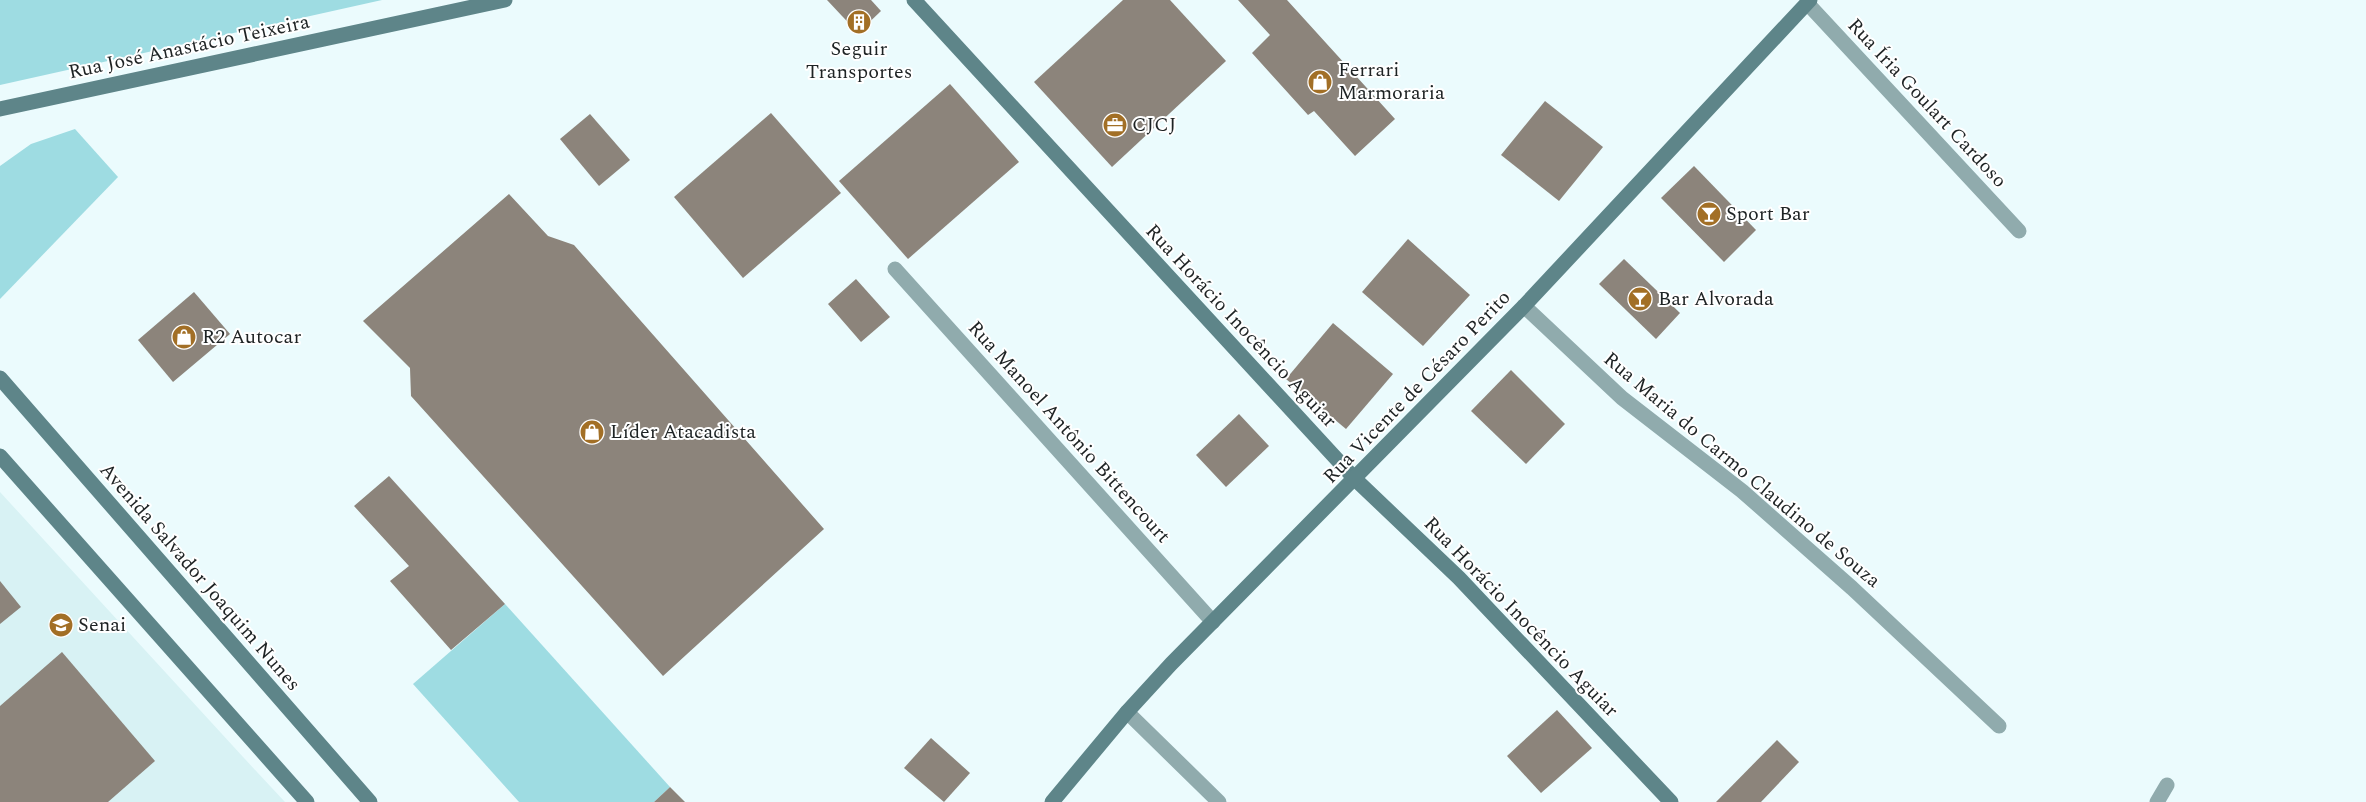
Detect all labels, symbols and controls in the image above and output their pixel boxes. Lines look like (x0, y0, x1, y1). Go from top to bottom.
street label: Rua José Anastácio Teixeira (66, 7, 313, 87)
building icon: Seguir Transportes (846, 9, 872, 35)
street label: Rua Íria Goulart Cardoso (1840, 11, 2014, 195)
place label: Seguir Transportes (806, 34, 912, 87)
place label: Ferrari Marmoraria (1338, 55, 1445, 108)
shop icon: Ferrari Marmoraria (1307, 69, 1333, 95)
place label: CJCJ (1132, 110, 1177, 140)
office icon: CJCJ (1102, 112, 1128, 138)
place label: Sport Bar (1726, 199, 1810, 229)
bar icon: Sport Bar (1696, 201, 1722, 227)
street label: Rua Horácio Inocêncio Aguiar (1138, 217, 1344, 435)
street label: Rua Vicente de Césaro Perito (1316, 283, 1518, 491)
place label: Bar Alvorada (1658, 284, 1774, 314)
bar icon: Bar Alvorada (1627, 286, 1653, 312)
street label: Rua Manoel Antônio Bittencourt (961, 314, 1177, 550)
place label: R2 Autocar (202, 322, 301, 352)
shop icon: R2 Autocar (171, 324, 197, 350)
street label: Rua Maria do Carmo Claudino de Souza (1597, 345, 1887, 595)
place label: Líder Atacadista (610, 417, 756, 447)
shop icon: Líder Atacadista (579, 419, 605, 445)
street label: Avenida Salvador Joaquim Nunes (92, 456, 308, 698)
street label: Rua Horácio Inocêncio Aguiar (1417, 510, 1625, 724)
place label: Senai (78, 610, 126, 640)
school or university icon: Senai (48, 612, 74, 638)

